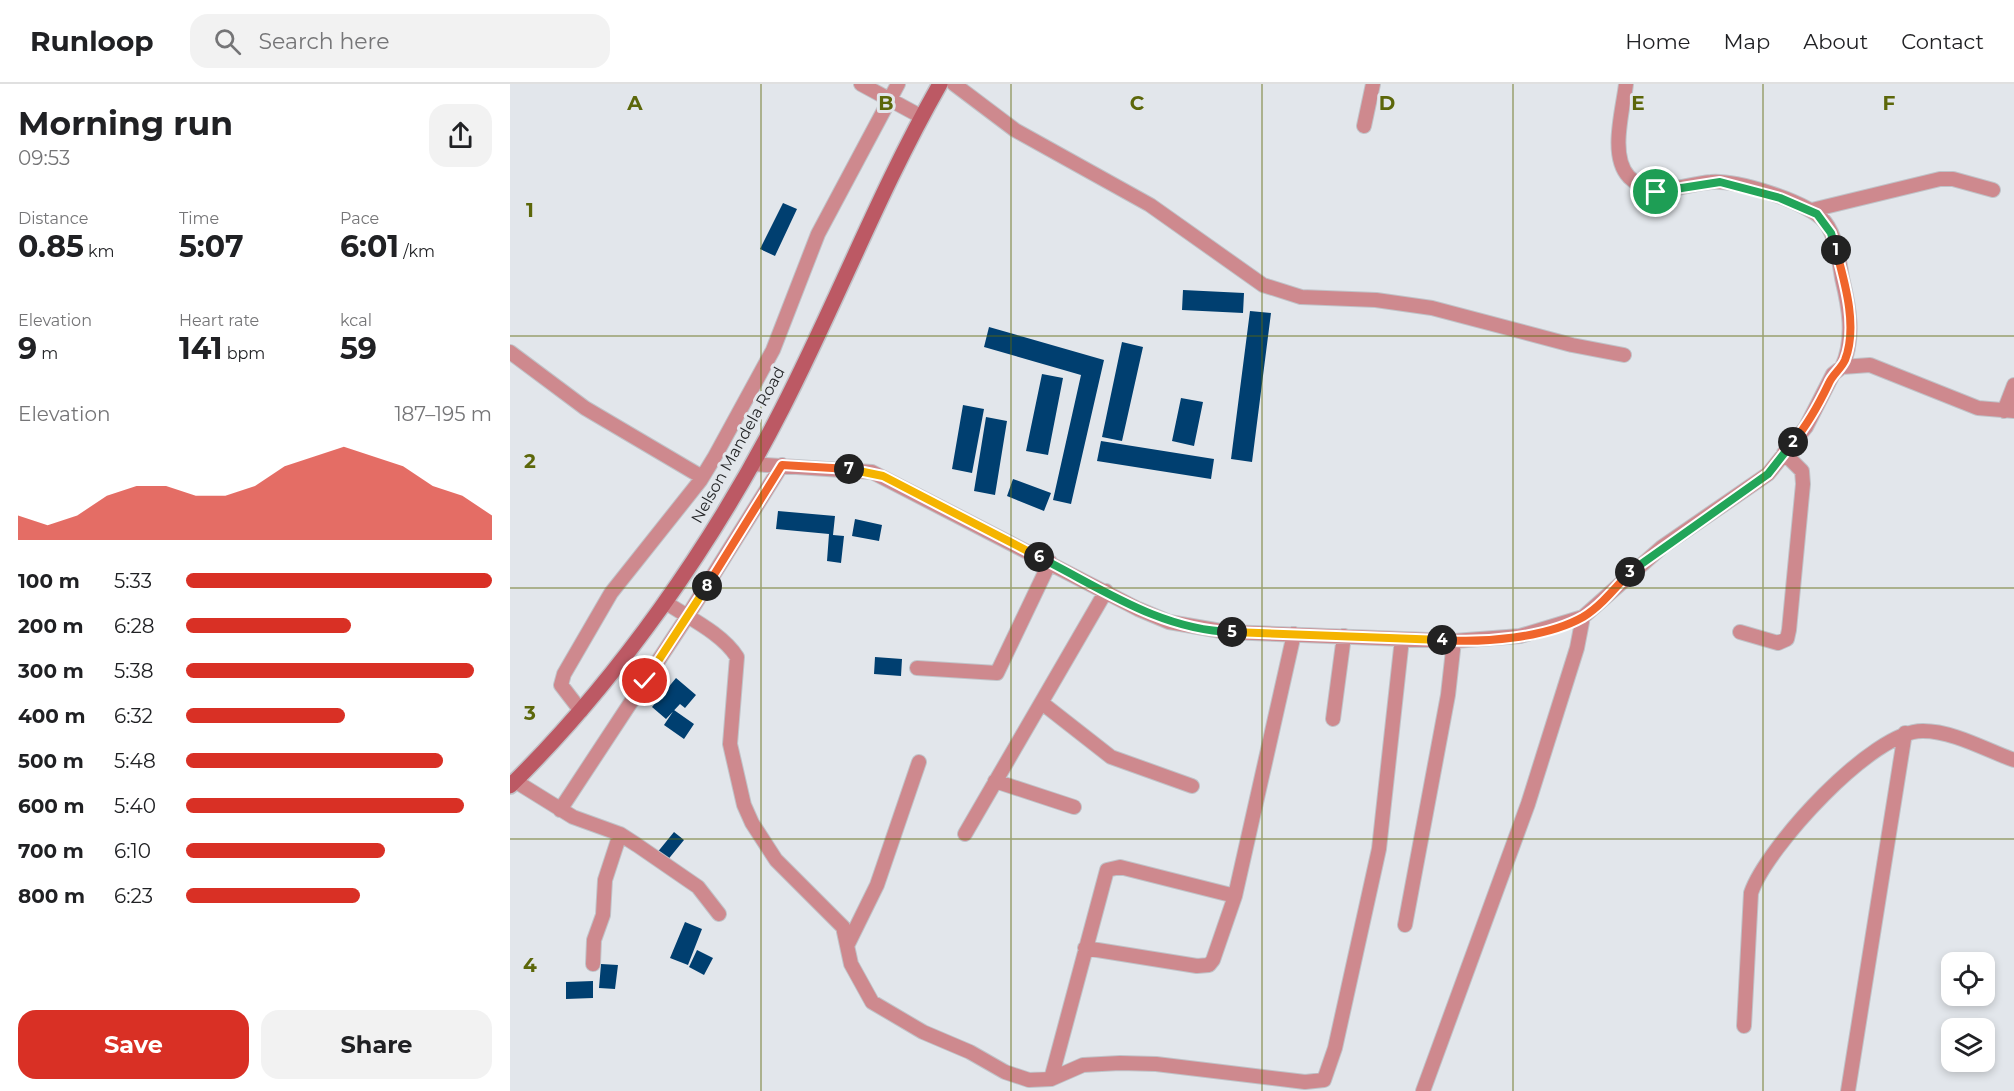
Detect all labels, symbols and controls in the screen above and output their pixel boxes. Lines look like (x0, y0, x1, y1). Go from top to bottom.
search box (190, 14, 610, 68)
text: Runloop (30, 24, 154, 58)
icon: search (211, 25, 244, 58)
text: Search here (259, 28, 389, 55)
text: Home (1625, 29, 1690, 54)
text: Map (1723, 29, 1770, 54)
text: About (1803, 29, 1868, 54)
text: Contact (1901, 29, 1984, 54)
text: A (626, 91, 643, 115)
text: B (878, 91, 894, 115)
text: C (1130, 91, 1145, 115)
text: D (1379, 91, 1395, 115)
text: E (1631, 91, 1645, 115)
text: F (1883, 91, 1896, 115)
text: Morning run (18, 103, 233, 143)
button: share (429, 104, 492, 167)
text: 09:53 (18, 146, 70, 170)
pin (1630, 166, 1681, 217)
icon: arrive (1639, 175, 1672, 208)
text: 1 (526, 198, 534, 222)
text: Distance (18, 209, 88, 228)
text: Time (179, 209, 219, 228)
text: Pace (340, 209, 379, 228)
text: 0.85 (18, 228, 84, 265)
text: 5:07 (179, 228, 244, 265)
text: 6:01 (340, 228, 399, 265)
pin: 1 (1821, 235, 1851, 265)
text: 1 (1833, 240, 1839, 259)
text: km (84, 242, 114, 261)
text: /km (399, 242, 435, 261)
text: Elevation (18, 311, 92, 330)
text: Heart rate (179, 311, 259, 330)
text: kcal (340, 311, 372, 330)
text: 9 (18, 330, 37, 367)
text: 141 (179, 330, 222, 367)
text: 59 (340, 330, 377, 367)
text: m (37, 344, 58, 363)
text: bpm (222, 344, 265, 363)
street label: Nelson Mandela Road (687, 364, 789, 526)
text: Elevation (18, 402, 110, 426)
text: 187–195 m (394, 402, 492, 426)
pin: 2 (1778, 427, 1808, 457)
text: 2 (1788, 432, 1798, 451)
text: 2 (524, 449, 536, 473)
pin: 7 (834, 454, 864, 484)
text: 7 (844, 459, 854, 478)
pin: 6 (1024, 542, 1054, 572)
text: 6 (1034, 547, 1044, 566)
pin: 3 (1615, 557, 1645, 587)
text: 3 (1625, 562, 1635, 581)
text: 100 m (18, 569, 80, 593)
text: 5:33 (114, 569, 152, 593)
pin: 8 (692, 571, 722, 601)
text: 8 (702, 576, 712, 595)
text: 200 m (18, 614, 84, 638)
text: 6:28 (114, 614, 155, 638)
pin: 5 (1217, 617, 1247, 647)
text: 5 (1227, 622, 1237, 641)
pin: 4 (1427, 625, 1457, 655)
text: 4 (1436, 630, 1448, 649)
pin (619, 655, 670, 706)
text: 300 m (18, 659, 84, 683)
text: 5:38 (114, 659, 154, 683)
icon: check (628, 664, 661, 697)
text: 3 (523, 701, 536, 725)
text: 400 m (18, 704, 86, 728)
text: 6:32 (114, 704, 153, 728)
text: 500 m (18, 749, 84, 773)
text: 5:48 (114, 749, 156, 773)
text: 600 m (18, 794, 85, 818)
text: 5:40 (114, 794, 156, 818)
text: 700 m (18, 839, 84, 863)
text: 6:10 (114, 839, 151, 863)
text: 800 m (18, 884, 85, 908)
text: 6:23 (114, 884, 153, 908)
map controls (1941, 952, 1995, 1072)
button: locate (1941, 952, 1995, 1006)
text: 4 (523, 953, 537, 977)
button: Save (18, 1010, 249, 1079)
button: Share (261, 1010, 492, 1079)
button: layers (1941, 1018, 1995, 1072)

